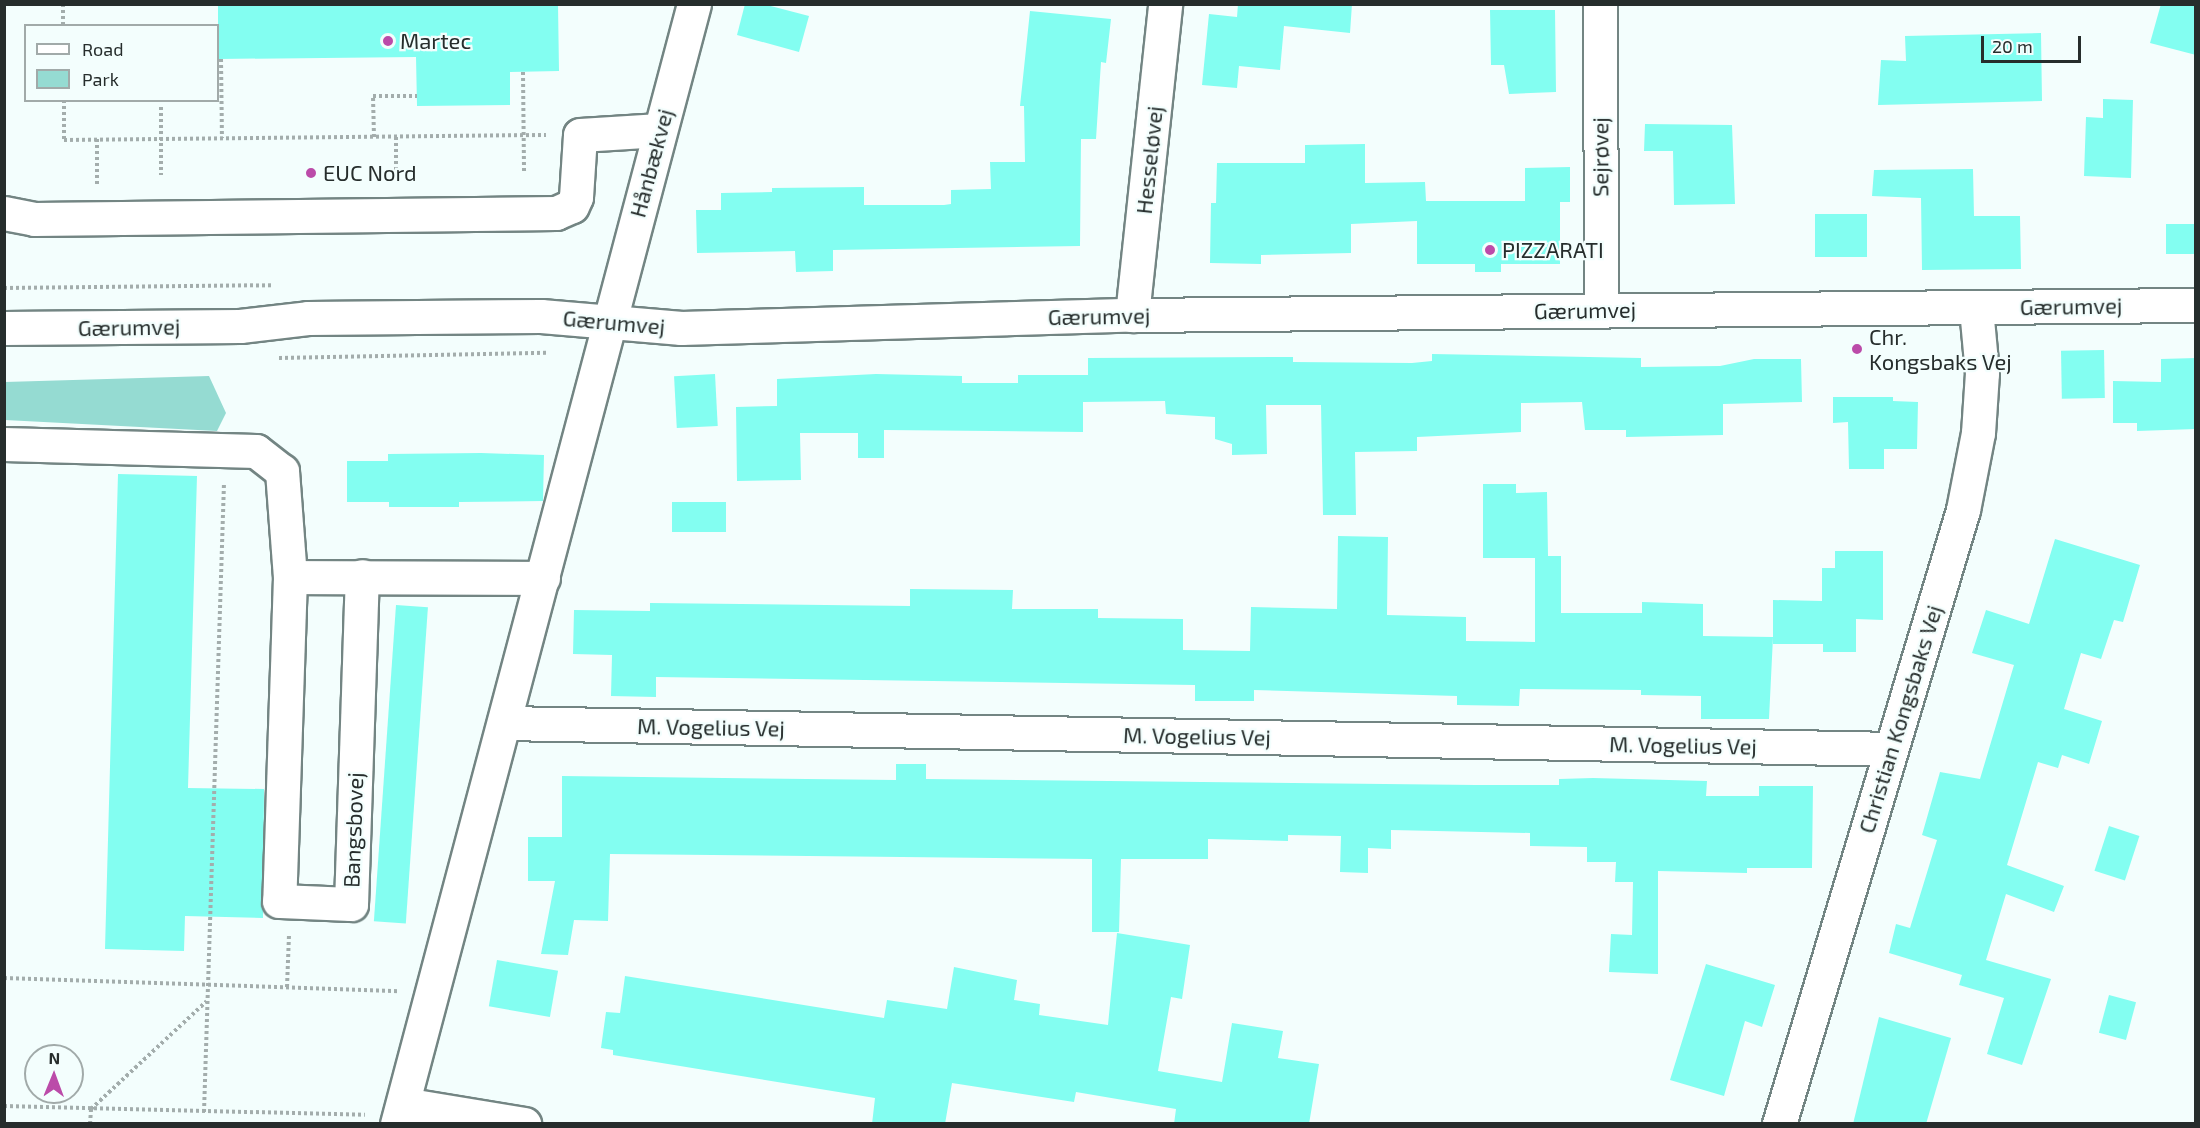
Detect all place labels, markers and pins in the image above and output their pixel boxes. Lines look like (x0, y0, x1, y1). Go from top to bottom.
place label: Martec (400, 28, 471, 54)
marker: Martec (381, 34, 395, 48)
place label: EUC Nord (323, 160, 417, 186)
marker: EUC Nord (304, 166, 318, 180)
place label: PIZZARATI (1502, 237, 1604, 263)
marker: PIZZARATI (1483, 243, 1497, 257)
place label: Chr. Kongsbaks Vej (1869, 323, 2012, 374)
marker: Chr. Kongsbaks Vej (1850, 342, 1864, 356)

